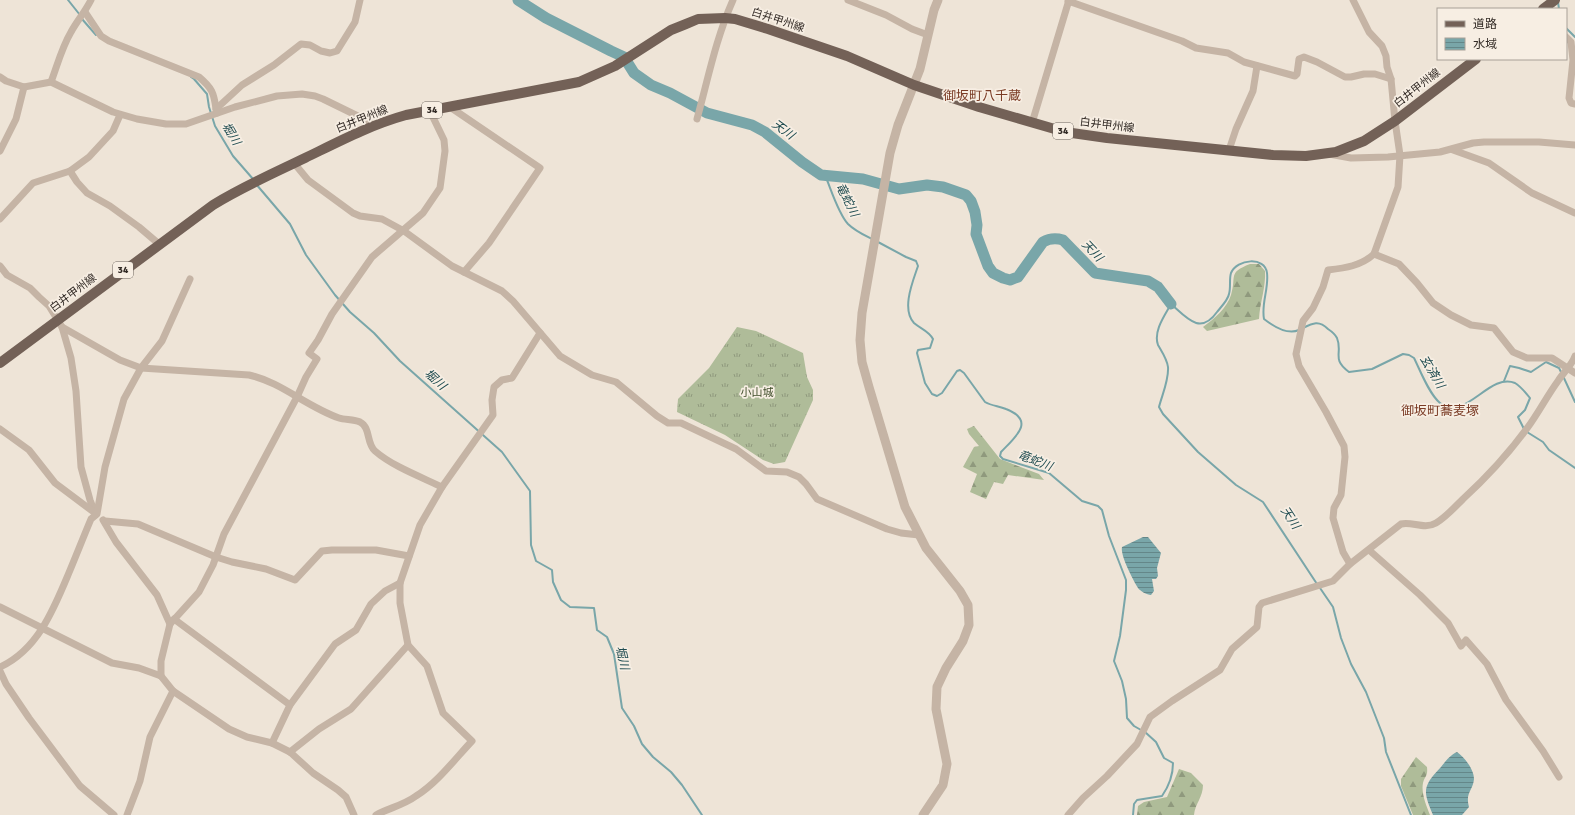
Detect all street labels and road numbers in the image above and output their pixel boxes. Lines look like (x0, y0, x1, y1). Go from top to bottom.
street label: 白井甲州線 (750, 5, 806, 35)
street label: 白井甲州線 (1391, 66, 1443, 110)
road number: 34 (422, 102, 442, 118)
street label: 白井甲州線 (334, 103, 390, 135)
street label: 白井甲州線 (1079, 115, 1135, 135)
road number: 34 (1053, 123, 1073, 139)
road number: 34 (113, 262, 133, 278)
street label: 白井甲州線 (47, 271, 99, 315)

